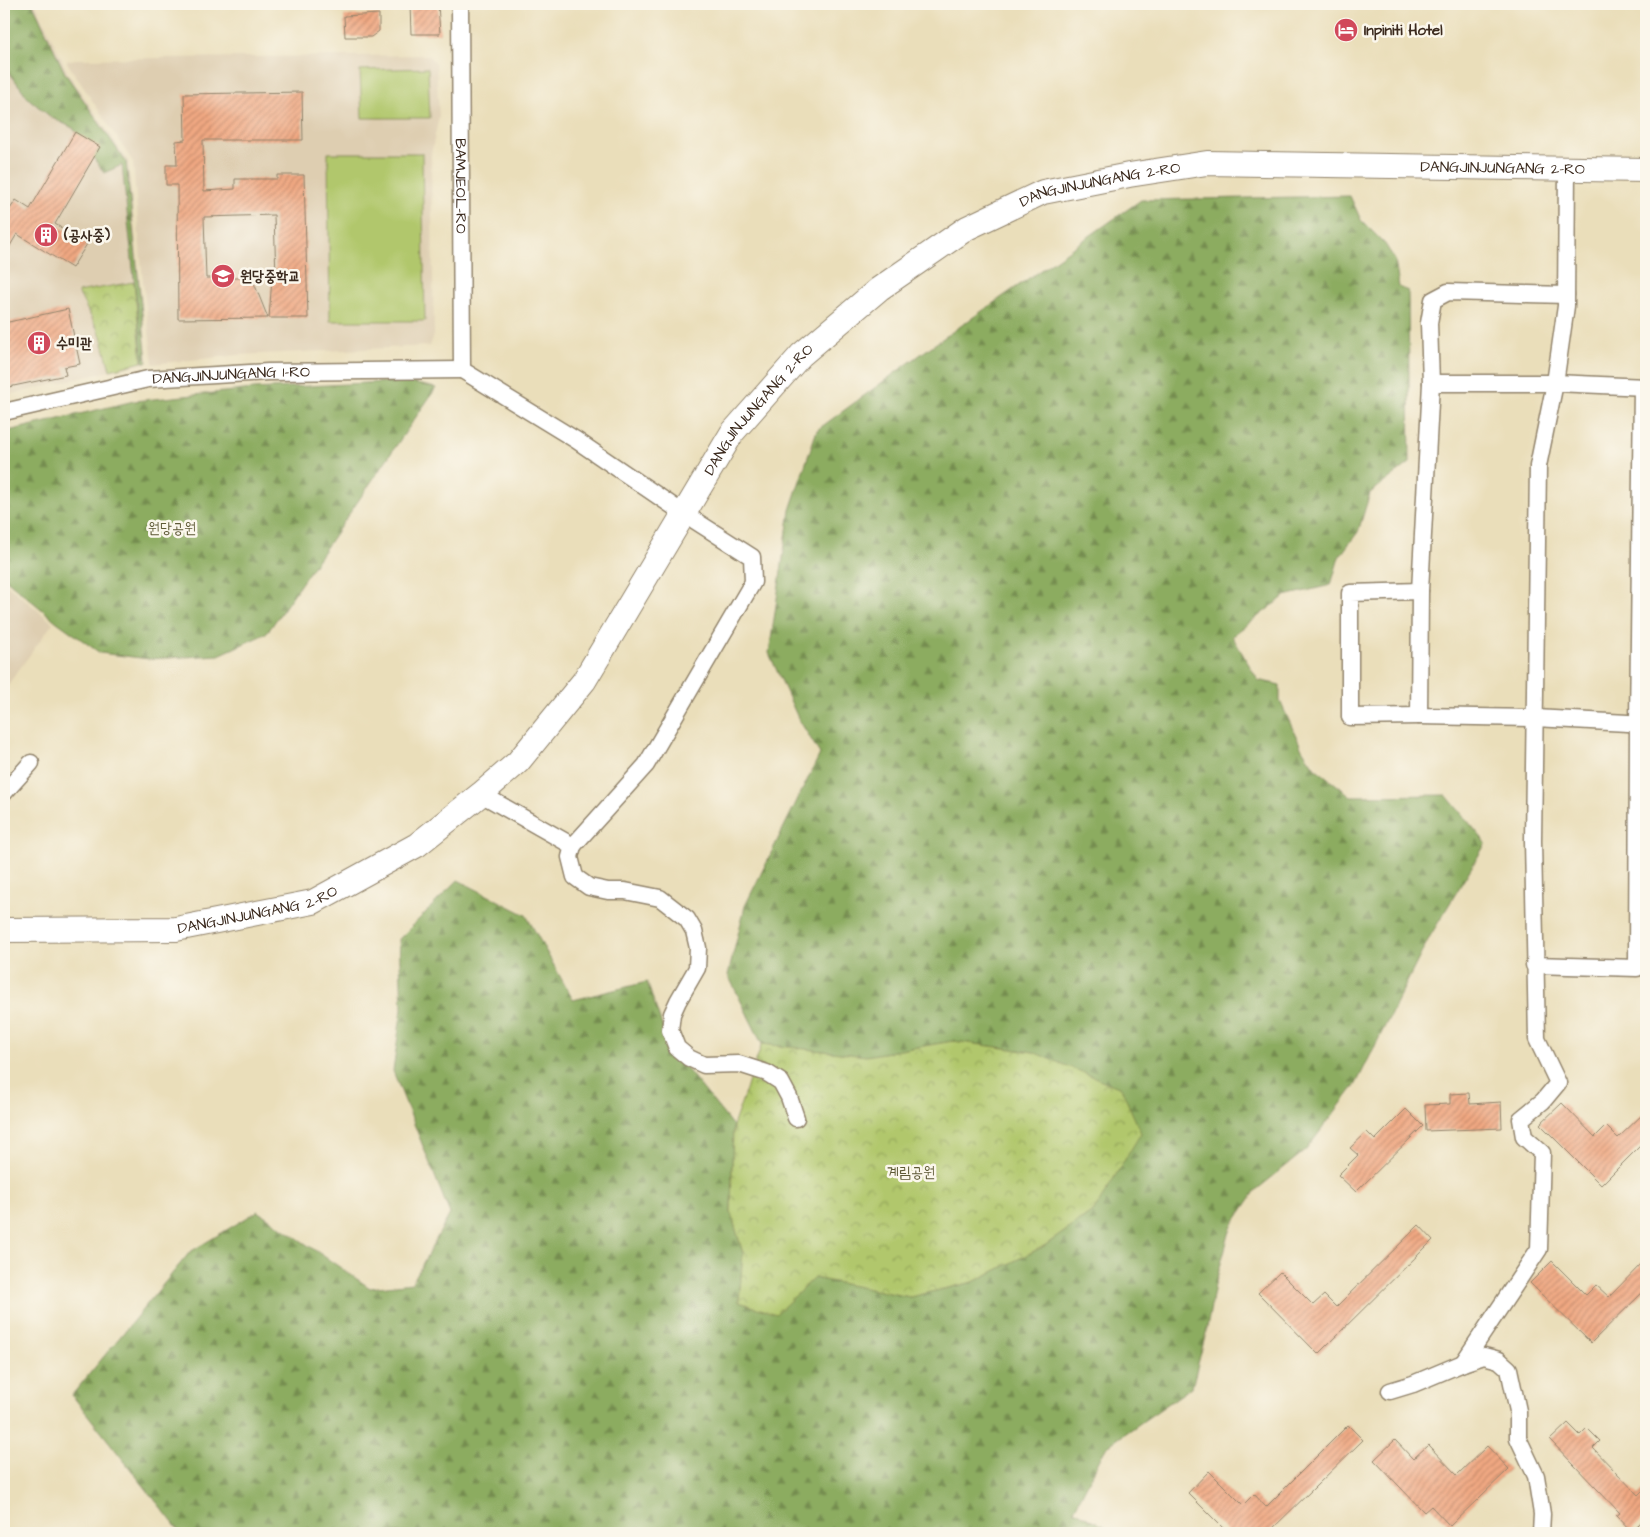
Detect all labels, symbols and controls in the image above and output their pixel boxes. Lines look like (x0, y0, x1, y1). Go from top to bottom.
hotel icon: Inpiniti Hotel (1333, 17, 1359, 43)
place label: Inpiniti Hotel (1364, 20, 1443, 41)
street label: BAMJEOL-RO (450, 138, 471, 234)
street label: DANGJINJUNGANG 2-RO (1420, 156, 1585, 180)
street label: DANGJINJUNGANG 2-RO (1016, 157, 1182, 213)
building icon: (공사중) (33, 222, 59, 248)
place label: (공사중) (63, 225, 111, 246)
school or university icon: 원당중학교 (210, 263, 236, 289)
place label: 원당중학교 (240, 266, 300, 287)
building icon: 수미관 (26, 330, 52, 356)
place label: 수미관 (56, 333, 92, 354)
street label: DANGJINJUNGANG 2-RO (699, 339, 818, 479)
street label: DANGJINJUNGANG 1-RO (152, 362, 310, 390)
park label: 원당공원 (148, 518, 196, 539)
street label: DANGJINJUNGANG 2-RO (176, 880, 342, 939)
park label: 계림공원 (887, 1162, 935, 1183)

